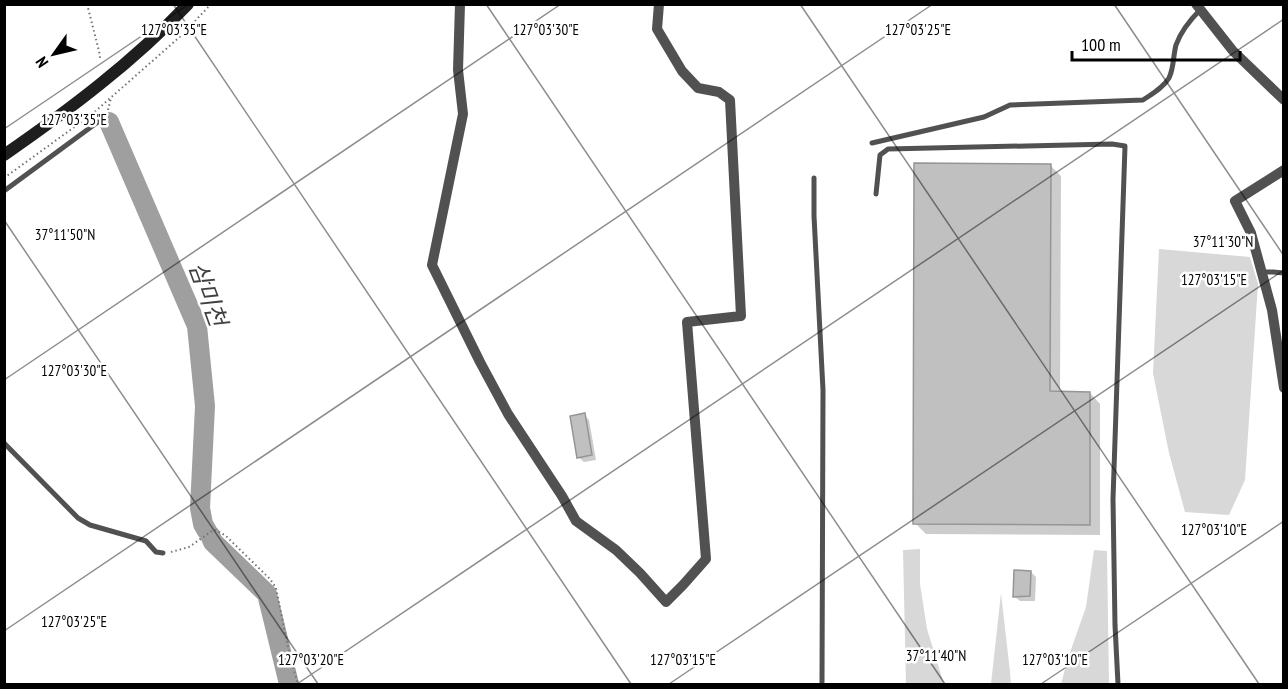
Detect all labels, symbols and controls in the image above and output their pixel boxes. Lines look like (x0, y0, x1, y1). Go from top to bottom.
text: 127°03'35"E (141, 20, 207, 39)
text: 127°03'30"E (513, 20, 579, 39)
text: 127°03'25"E (885, 20, 951, 39)
north arrow (24, 24, 84, 84)
scale bar (1072, 24, 1240, 62)
text: 100 m (1081, 33, 1121, 56)
text: N (31, 53, 52, 72)
text: 127°03'35"E (41, 110, 107, 129)
text: 37°11'50"N (35, 225, 95, 244)
text: 37°11'30"N (1193, 232, 1253, 251)
water label: 삼미천 (182, 258, 235, 333)
text: 127°03'15"E (1181, 270, 1247, 289)
text: 127°03'30"E (41, 361, 107, 380)
text: 127°03'10"E (1181, 520, 1247, 539)
text: 127°03'25"E (41, 612, 107, 631)
text: 37°11'40"N (906, 646, 966, 665)
text: 127°03'20"E (278, 650, 344, 669)
text: 127°03'15"E (650, 650, 716, 669)
text: 127°03'10"E (1022, 650, 1088, 669)

